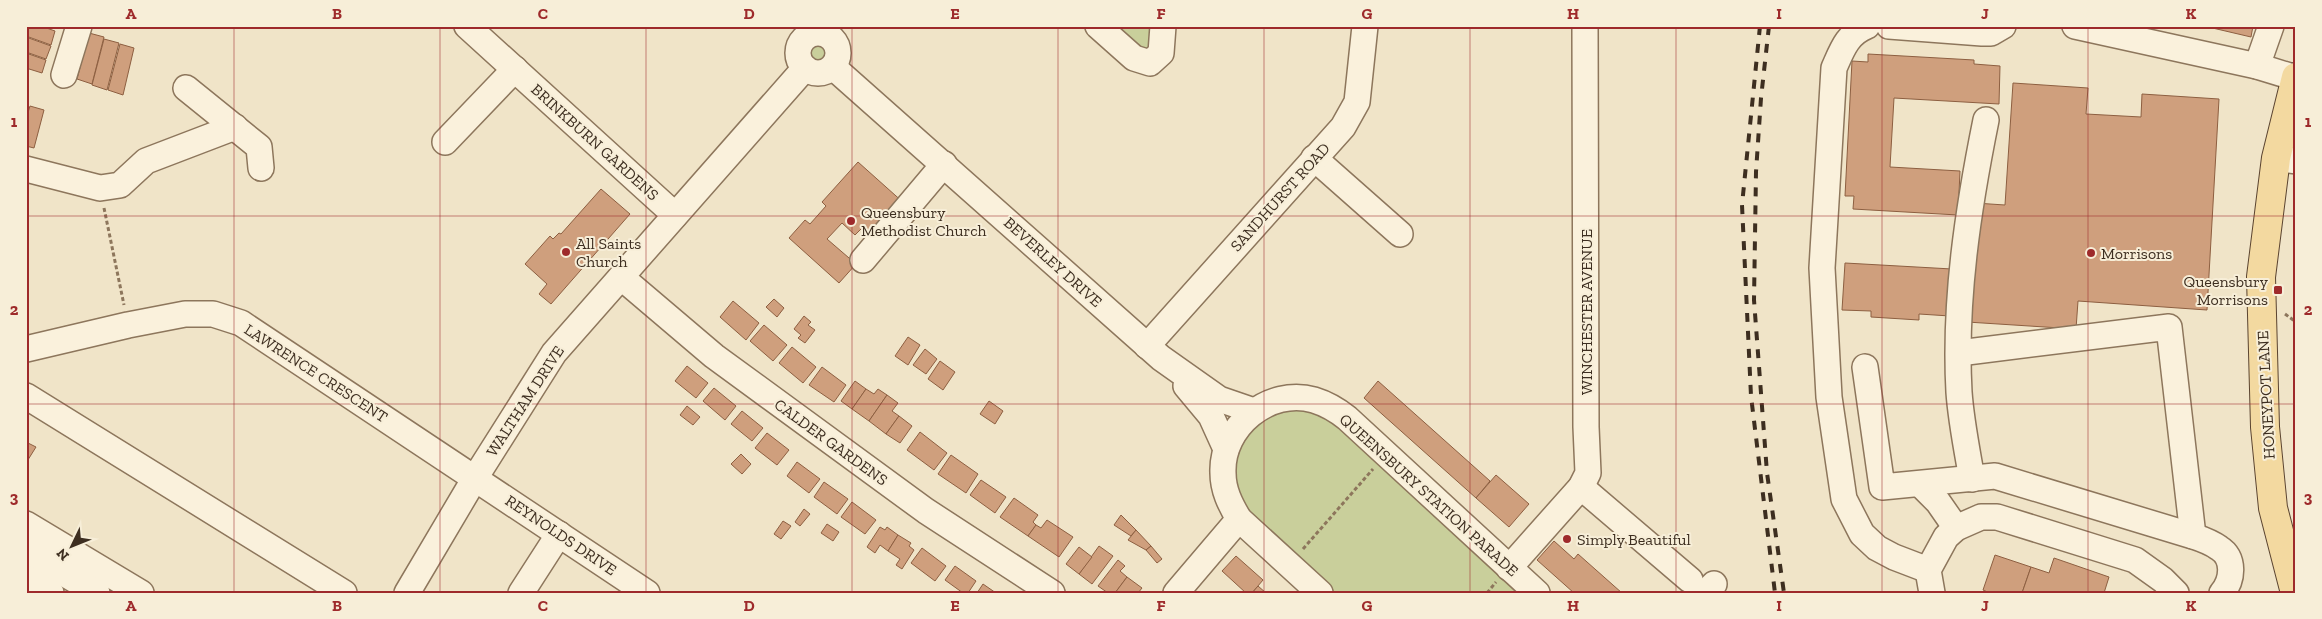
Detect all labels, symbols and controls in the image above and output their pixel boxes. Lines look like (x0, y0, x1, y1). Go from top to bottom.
text: A (126, 4, 137, 23)
text: B (332, 4, 342, 23)
text: C (538, 4, 548, 23)
text: D (743, 4, 755, 23)
text: E (950, 4, 960, 23)
text: F (1156, 4, 1166, 23)
text: G (1362, 4, 1373, 23)
text: H (1567, 4, 1579, 23)
text: I (1776, 4, 1782, 23)
text: J (1981, 4, 1989, 23)
text: K (2186, 4, 2197, 23)
street label: BRINKBURN GARDENS (527, 80, 663, 204)
text: 1 (11, 112, 18, 131)
text: 1 (2305, 112, 2312, 131)
street label: SANDHURST ROAD (1226, 139, 1334, 255)
place label: Queensbury Methodist Church (861, 203, 987, 240)
street label: BEVERLEY DRIVE (1000, 213, 1106, 311)
marker: Queensbury Methodist Church (845, 215, 857, 227)
street label: WINCHESTER AVENUE (1577, 229, 1596, 395)
place label: All Saints Church (576, 234, 641, 271)
place label: Morrisons (2101, 244, 2172, 263)
marker: All Saints Church (560, 246, 572, 258)
marker: Morrisons (2085, 247, 2097, 259)
place label: Queensbury Morrisons (2184, 272, 2269, 309)
marker: Queensbury Morrisons (2272, 284, 2284, 296)
text: 2 (10, 300, 19, 319)
text: 2 (2304, 300, 2313, 319)
street label: LAWRENCE CRESCENT (241, 320, 391, 426)
street label: HONEYPOT LANE (2253, 330, 2279, 460)
street label: WALTHAM DRIVE (482, 342, 568, 460)
street label: CALDER GARDENS (771, 395, 891, 489)
street label: QUEENSBURY STATION PARADE (1336, 410, 1522, 580)
text: 3 (10, 488, 19, 507)
text: 3 (2304, 488, 2313, 507)
street label: REYNOLDS DRIVE (502, 491, 620, 579)
north arrow (48, 522, 98, 572)
place label: Simply Beautiful (1577, 530, 1691, 549)
marker: Simply Beautiful (1561, 533, 1573, 545)
text: N (53, 545, 73, 564)
text: A (126, 596, 137, 615)
text: B (332, 596, 342, 615)
text: C (538, 596, 548, 615)
text: D (743, 596, 755, 615)
text: E (950, 596, 960, 615)
text: F (1156, 596, 1166, 615)
text: G (1362, 596, 1373, 615)
text: H (1567, 596, 1579, 615)
text: I (1776, 596, 1782, 615)
text: J (1981, 596, 1989, 615)
text: K (2186, 596, 2197, 615)

